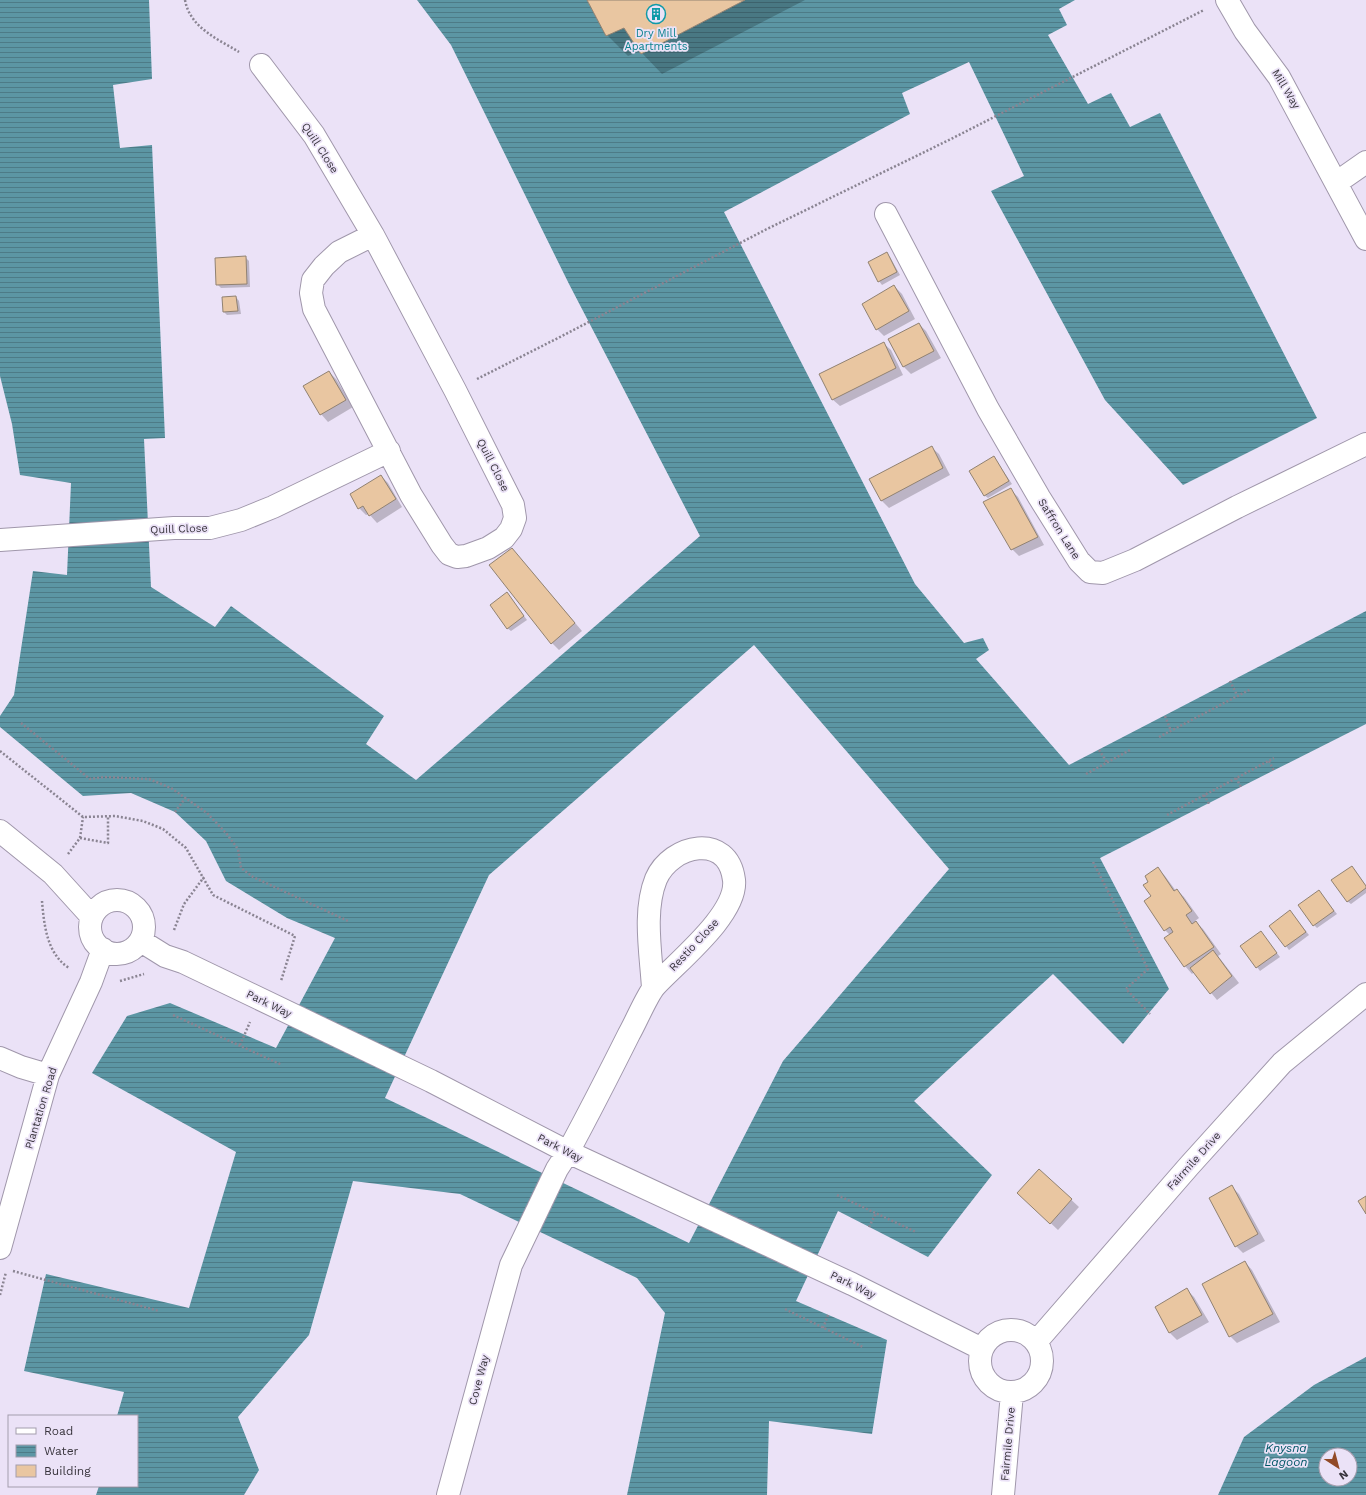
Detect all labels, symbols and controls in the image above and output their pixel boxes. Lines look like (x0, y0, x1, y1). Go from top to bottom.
building icon: Dry Mill Apartments (645, 3, 667, 25)
place label: Dry Mill Apartments (624, 27, 688, 53)
street label: Mill Way (1269, 67, 1303, 111)
street label: Quill Close (299, 120, 341, 176)
street label: Quill Close (474, 436, 512, 494)
street label: Saffron Lane (1035, 496, 1083, 562)
street label: Quill Close (150, 521, 208, 537)
street label: Restio Close (666, 916, 722, 974)
street label: Park Way (244, 987, 294, 1021)
street label: Plantation Road (22, 1065, 60, 1151)
street label: Fairmile Drive (1164, 1129, 1224, 1193)
street label: Park Way (535, 1131, 585, 1165)
street label: Park Way (828, 1268, 878, 1302)
street label: Cove Way (466, 1353, 492, 1407)
street label: Fairmile Drive (998, 1407, 1018, 1481)
legend (8, 1415, 138, 1487)
text: Road (44, 1424, 73, 1438)
water label: Knysna Lagoon (1264, 1441, 1308, 1469)
text: Water (44, 1444, 79, 1458)
north arrow (1318, 1447, 1358, 1487)
text: Building (44, 1464, 91, 1478)
text: N (1336, 1467, 1351, 1482)

